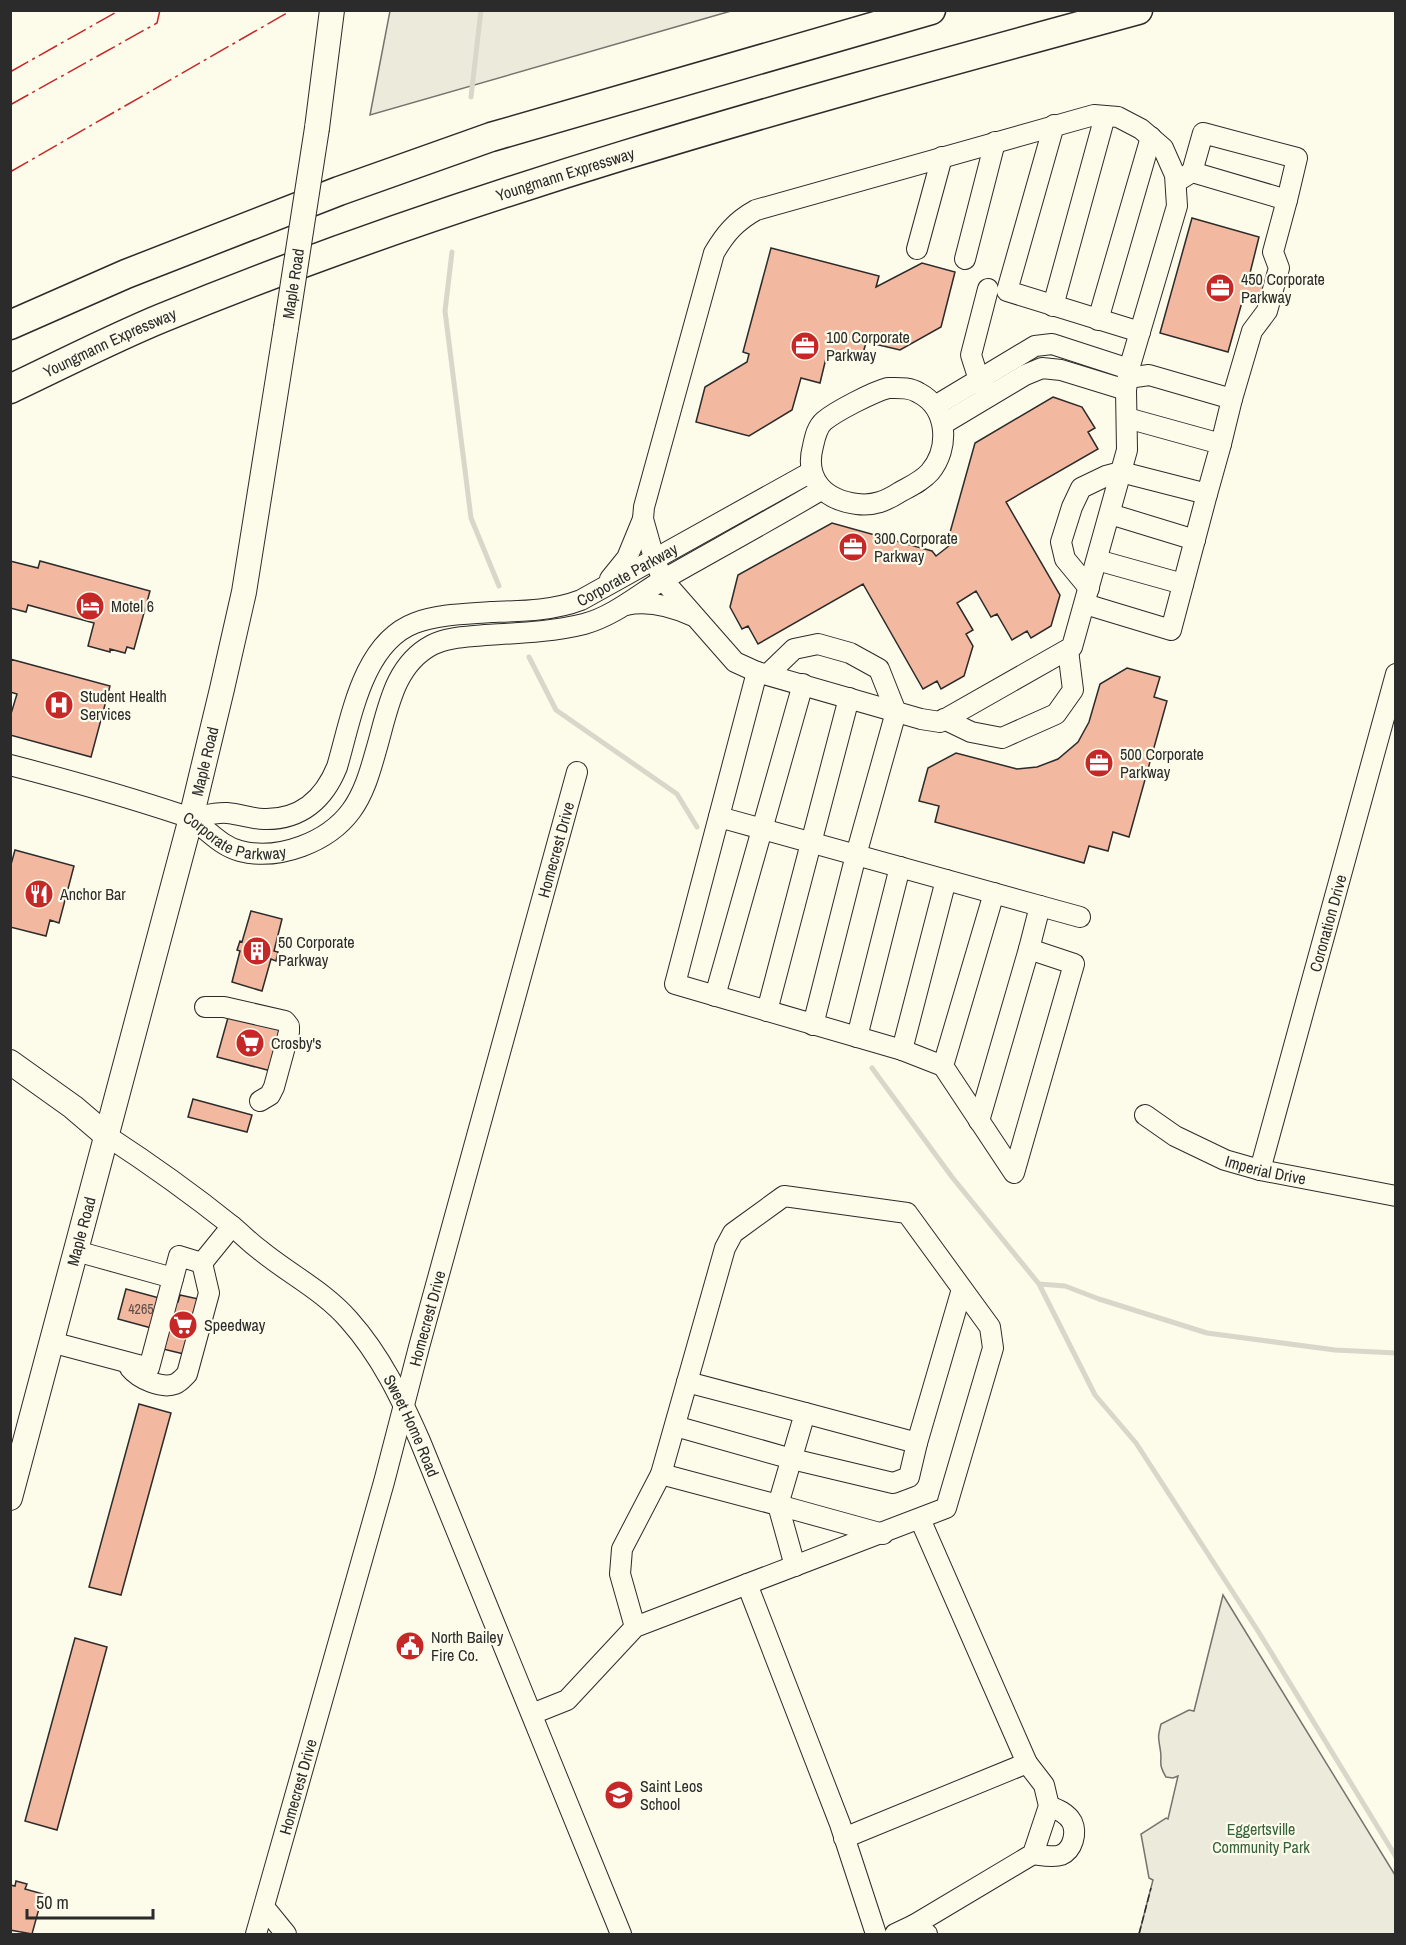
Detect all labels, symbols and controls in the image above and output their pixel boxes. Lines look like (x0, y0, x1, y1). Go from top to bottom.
street label: Youngmann Expressway (493, 142, 637, 206)
street label: Maple Road (277, 247, 309, 320)
place label: 450 Corporate Parkway (1241, 268, 1325, 308)
office icon: 450 Corporate Parkway (1204, 272, 1236, 304)
street label: Youngmann Expressway (39, 302, 180, 382)
place label: 100 Corporate Parkway (826, 326, 910, 366)
office icon: 100 Corporate Parkway (789, 330, 821, 362)
place label: 300 Corporate Parkway (874, 527, 958, 567)
office icon: 300 Corporate Parkway (837, 531, 869, 563)
street label: Corporate Parkway (573, 537, 682, 611)
hotel icon: Motel 6 (74, 590, 106, 622)
place label: Motel 6 (111, 595, 154, 617)
place label: Student Health Services (80, 685, 167, 725)
hospital icon: Student Health Services (43, 689, 75, 721)
street label: Maple Road (186, 724, 224, 798)
place label: 500 Corporate Parkway (1120, 743, 1204, 783)
office icon: 500 Corporate Parkway (1083, 747, 1115, 779)
street label: Homecrest Drive (532, 799, 579, 900)
street label: Corporate Parkway (180, 806, 288, 865)
street label: Coronation Drive (1304, 872, 1352, 974)
restaurant icon: Anchor Bar (23, 878, 55, 910)
place label: Anchor Bar (59, 883, 126, 905)
place label: 50 Corporate Parkway (278, 931, 355, 971)
building icon: 50 Corporate Parkway (241, 935, 273, 967)
supermarket icon: Crosby's (234, 1027, 266, 1059)
place label: Crosby's (271, 1032, 322, 1054)
street label: Imperial Drive (1223, 1150, 1308, 1190)
street label: Maple Road (61, 1194, 101, 1268)
street label: Homecrest Drive (403, 1268, 451, 1369)
house number: 4265 (128, 1300, 154, 1318)
supermarket icon: Speedway (167, 1309, 199, 1341)
place label: Speedway (204, 1314, 266, 1336)
street label: Sweet Home Road (379, 1371, 444, 1480)
place label: North Bailey Fire Co. (431, 1626, 504, 1666)
public building icon: North Bailey Fire Co. (394, 1630, 426, 1662)
street label: Homecrest Drive (274, 1736, 322, 1837)
place label: Saint Leos School (640, 1775, 703, 1815)
school or university icon: Saint Leos School (603, 1779, 635, 1811)
park label: Eggertsville Community Park (1212, 1818, 1310, 1858)
scale bar (27, 1882, 153, 1920)
text: 50 m (36, 1890, 69, 1915)

